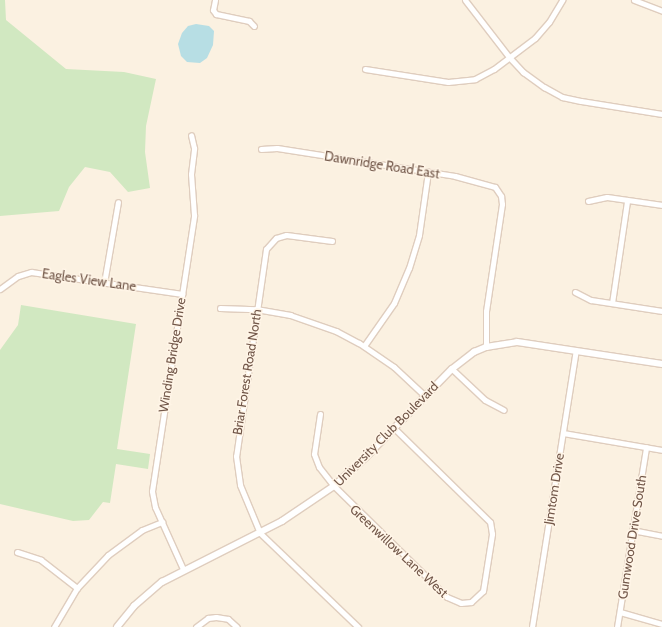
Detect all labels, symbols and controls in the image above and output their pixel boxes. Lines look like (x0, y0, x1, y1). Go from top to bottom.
street label: Dawnridge Road East (323, 148, 441, 182)
street label: Eagles View Lane (41, 266, 137, 294)
street label: Winding Bridge Drive (155, 297, 189, 413)
street label: Briar Forest Road North (229, 308, 265, 436)
street label: University Club Boulevard (331, 379, 441, 489)
street label: Jimtom Drive (541, 452, 567, 526)
street label: Gumwood Drive South (614, 474, 650, 600)
street label: Greenwillow Lane West (347, 501, 451, 601)

